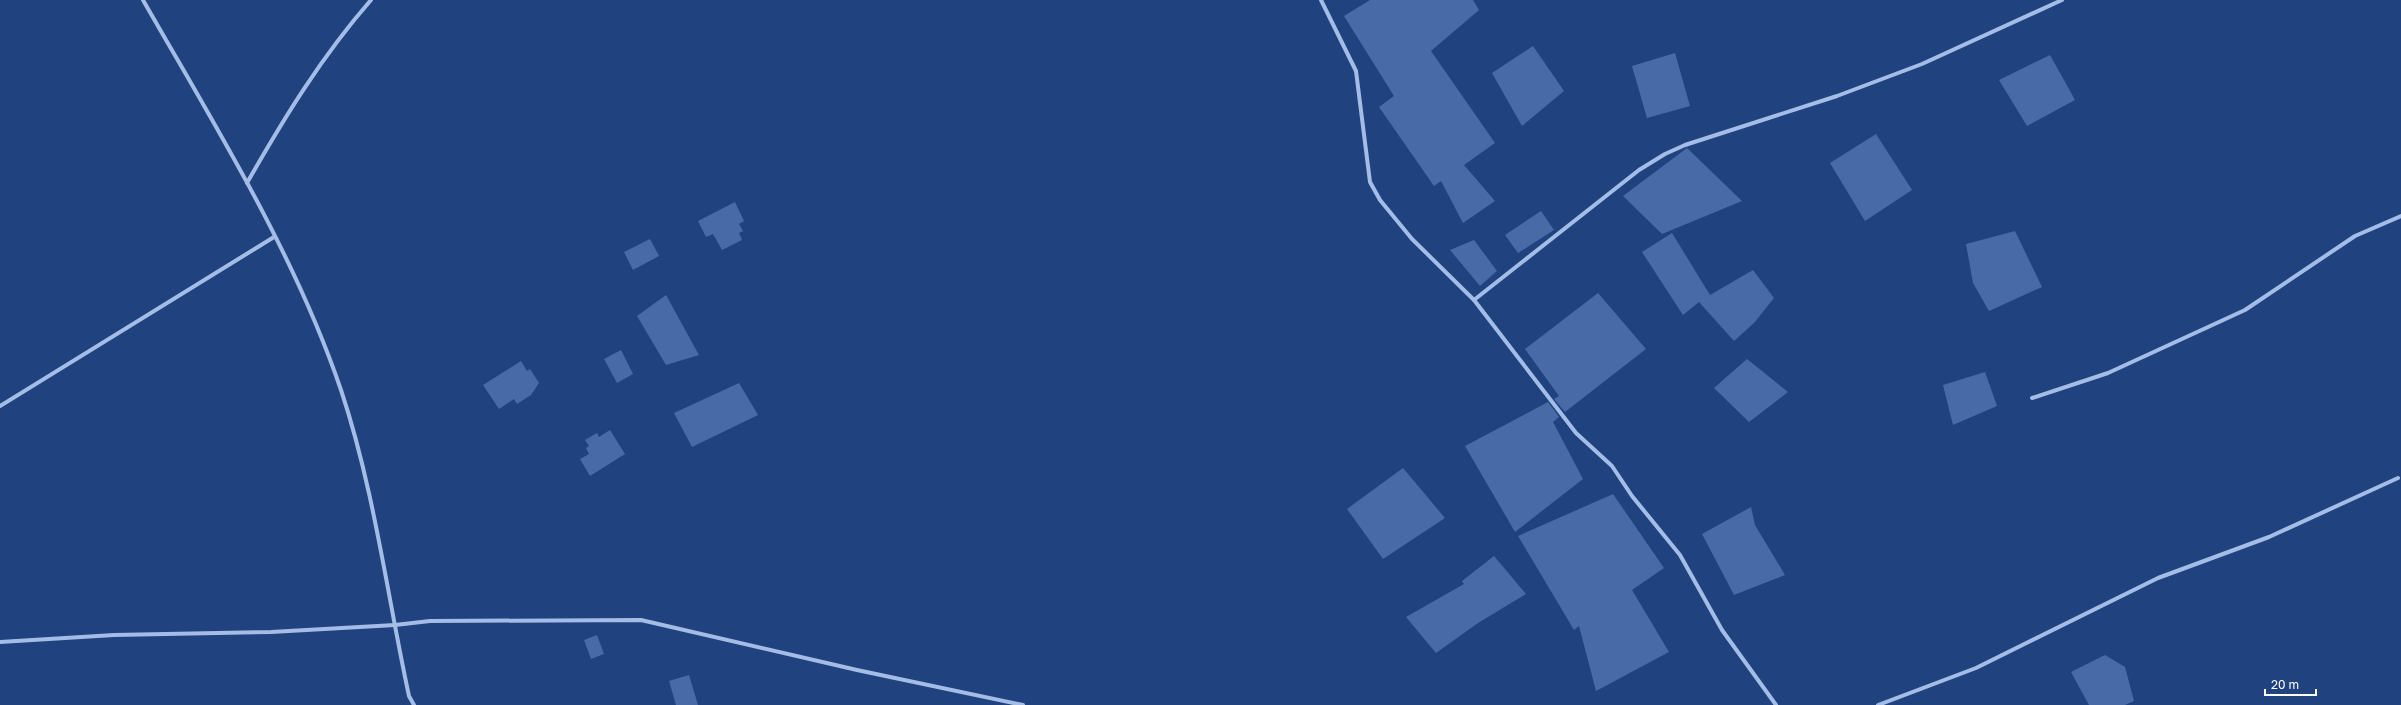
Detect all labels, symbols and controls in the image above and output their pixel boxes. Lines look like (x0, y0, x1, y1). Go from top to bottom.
scale bar (2265, 671, 2316, 697)
text: 20 m (2271, 677, 2299, 692)

